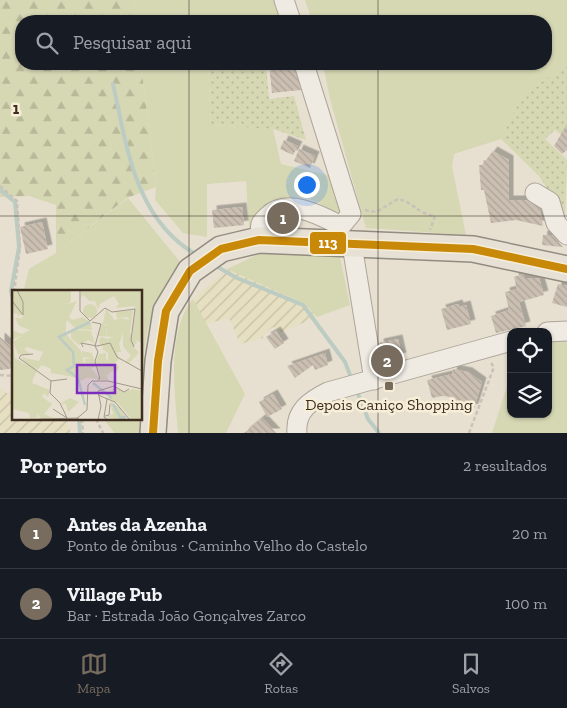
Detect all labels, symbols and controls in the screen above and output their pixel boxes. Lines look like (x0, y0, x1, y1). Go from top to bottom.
search box (15, 15, 552, 70)
icon: search (33, 29, 61, 57)
text: Pesquisar aqui (73, 31, 192, 54)
text: 1 (13, 99, 20, 118)
your location (294, 172, 320, 198)
pin: 1 (267, 199, 299, 237)
line badge: 113 (309, 231, 347, 255)
text: 113 (319, 235, 338, 252)
inset map (12, 290, 142, 420)
map controls (507, 328, 552, 418)
button: locate (507, 328, 552, 373)
pin: 2 (371, 342, 403, 380)
button: layers (507, 373, 552, 418)
marker: Depois Caniço Shopping (383, 380, 395, 392)
place label: Depois Caniço Shopping (305, 395, 473, 414)
text: Por perto (20, 453, 107, 478)
text: 2 resultados (463, 456, 547, 475)
text: Antes da Azenha (67, 513, 207, 536)
text: 1 (33, 524, 39, 543)
text: 20 m (512, 524, 547, 543)
text: Ponto de ônibus · Caminho Velho do Castelo (67, 536, 367, 555)
text: Village Pub (67, 583, 162, 606)
text: 2 (32, 594, 40, 613)
text: 100 m (505, 594, 547, 613)
text: Bar · Estrada João Gonçalves Zarco (67, 606, 306, 625)
tab: Mapa (77, 650, 110, 697)
tab: Rotas (264, 650, 298, 697)
tab: Salvos (452, 650, 490, 697)

